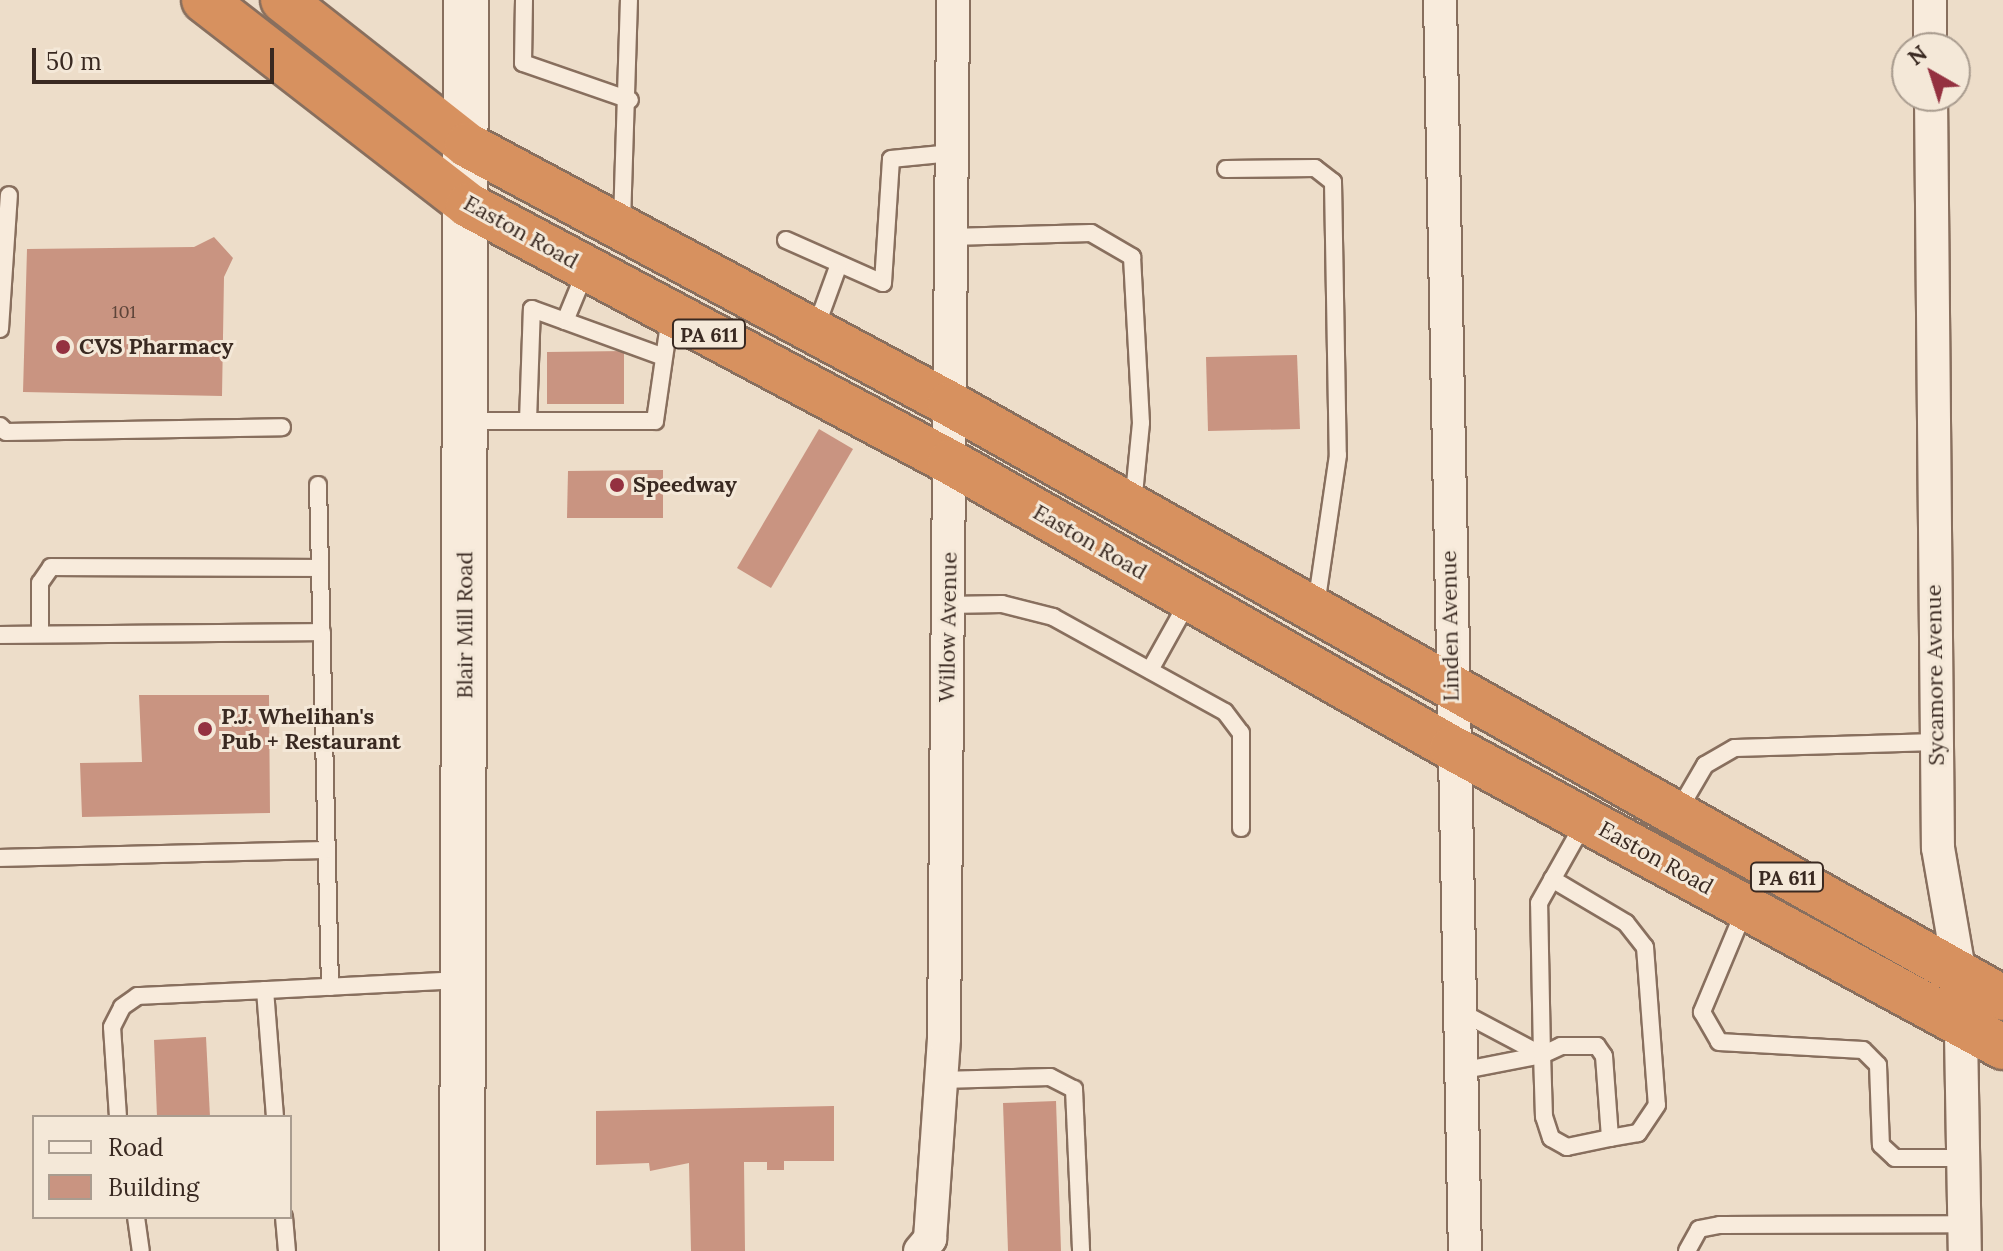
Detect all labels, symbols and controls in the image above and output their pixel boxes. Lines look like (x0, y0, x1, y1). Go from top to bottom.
scale bar (36, 32, 278, 82)
north arrow (1891, 32, 1971, 112)
text: N (1902, 39, 1933, 71)
text: 50 m (46, 46, 102, 77)
street label: Easton Road (459, 190, 583, 274)
house number: 101 (112, 301, 136, 323)
road number: PA 611 (671, 318, 747, 350)
place label: CVS Pharmacy (79, 334, 233, 360)
marker: CVS Pharmacy (54, 338, 72, 356)
place label: Speedway (633, 472, 737, 498)
marker: Speedway (608, 476, 626, 494)
street label: Easton Road (1029, 499, 1151, 585)
street label: Linden Avenue (1435, 550, 1465, 702)
street label: Blair Mill Road (452, 551, 478, 699)
street label: Willow Avenue (933, 552, 963, 702)
street label: Sycamore Avenue (1920, 584, 1950, 766)
place label: P.J. Whelihan's Pub + Restaurant (221, 703, 401, 754)
marker: P.J. Whelihan's Pub + Restaurant (196, 720, 214, 738)
street label: Easton Road (1594, 816, 1718, 900)
road number: PA 611 (1749, 861, 1825, 893)
legend (32, 1115, 292, 1219)
text: Road (108, 1132, 164, 1163)
text: Building (108, 1172, 199, 1203)

